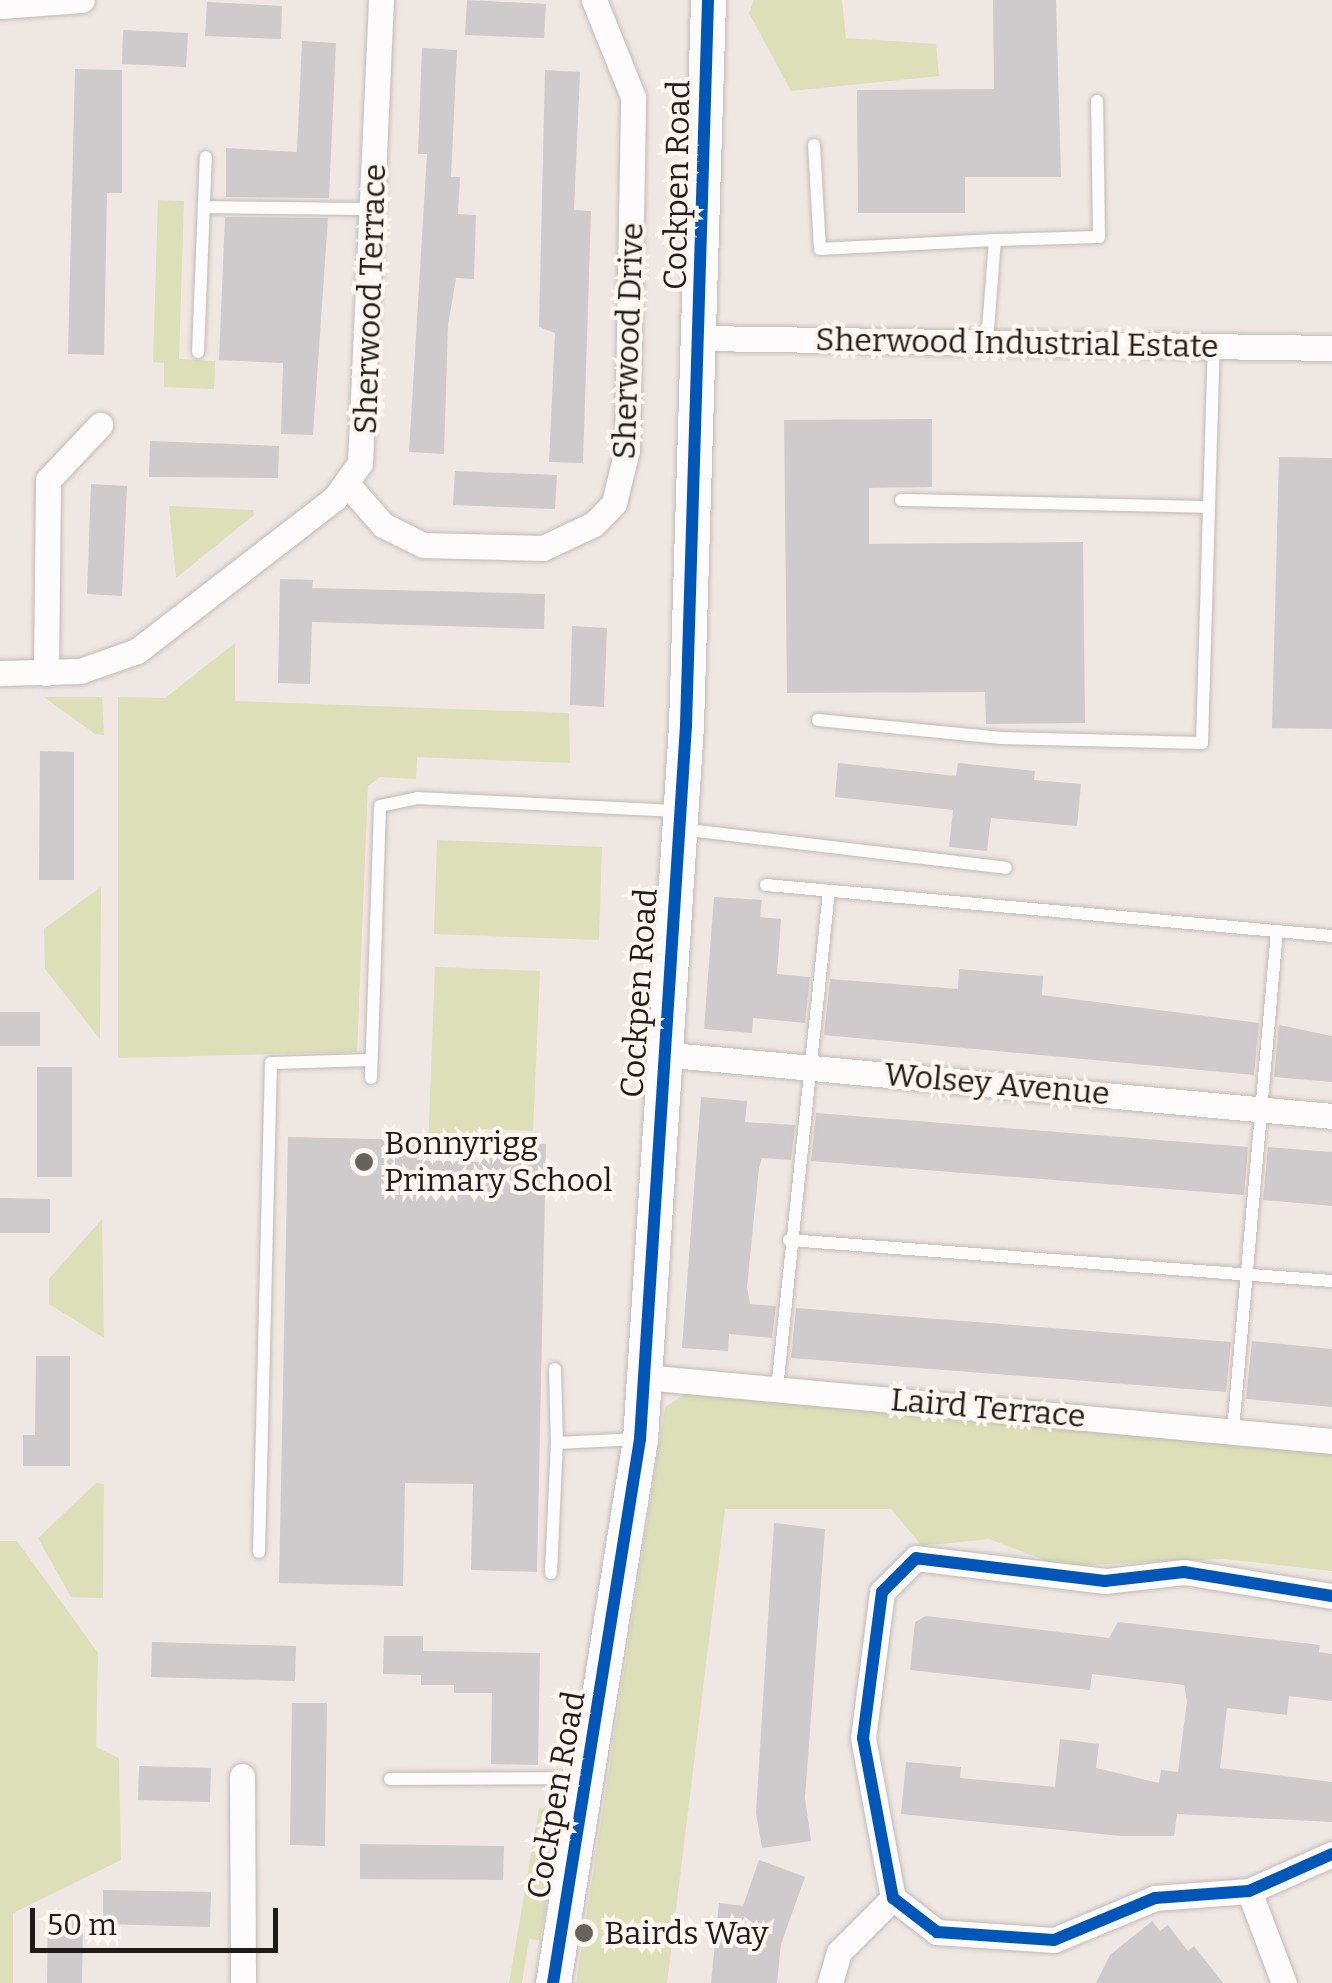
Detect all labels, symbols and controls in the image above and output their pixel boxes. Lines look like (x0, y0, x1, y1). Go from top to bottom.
street label: Cockpen Road (656, 80, 698, 290)
street label: Sherwood Terrace (346, 163, 394, 435)
street label: Sherwood Drive (605, 222, 651, 460)
street label: Sherwood Industrial Estate (815, 320, 1219, 366)
street label: Cockpen Road (613, 887, 665, 1099)
street label: Wolsey Avenue (883, 1055, 1111, 1113)
place label: Bonnyrigg Primary School (384, 1125, 612, 1200)
marker: Bonnyrigg Primary School (353, 1151, 375, 1173)
street label: Laird Terrace (889, 1380, 1087, 1436)
street label: Cockpen Road (519, 1688, 593, 1902)
scale bar (35, 1888, 282, 1950)
text: 50 m (47, 1907, 117, 1943)
place label: Bairds Way (604, 1914, 769, 1952)
marker: Bairds Way (573, 1922, 595, 1944)

